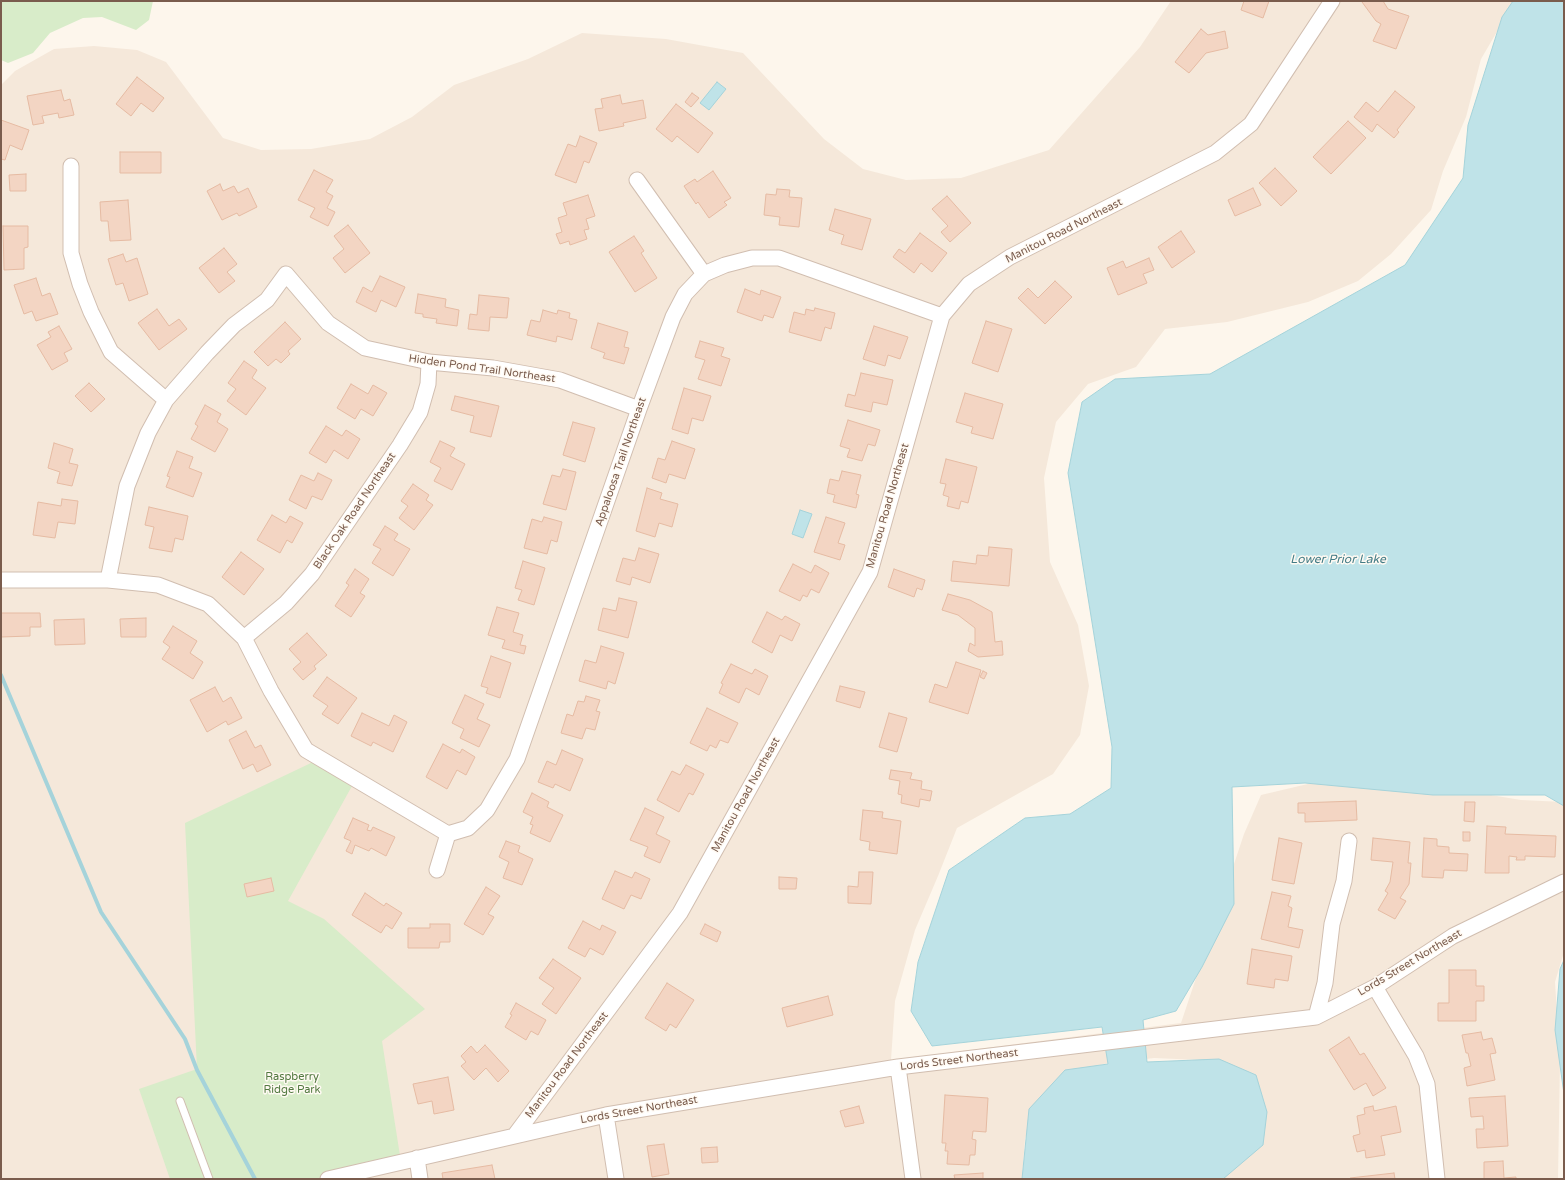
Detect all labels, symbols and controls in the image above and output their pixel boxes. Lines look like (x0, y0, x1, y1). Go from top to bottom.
street label: Manitou Road Northeast (1003, 196, 1125, 266)
street label: Hidden Pond Trail Northeast (408, 352, 556, 386)
street label: Appaloosa Trail Northeast (593, 396, 649, 528)
street label: Manitou Road Northeast (864, 442, 912, 570)
street label: Black Oak Road Northeast (311, 450, 399, 572)
water label: Lower Prior Lake (1290, 553, 1386, 567)
street label: Manitou Road Northeast (709, 735, 783, 855)
street label: Lords Street Northeast (1356, 927, 1464, 999)
street label: Manitou Road Northeast (523, 1009, 611, 1121)
street label: Lords Street Northeast (899, 1046, 1019, 1074)
park label: Raspberry Ridge Park (263, 1070, 321, 1096)
street label: Lords Street Northeast (579, 1093, 699, 1127)

